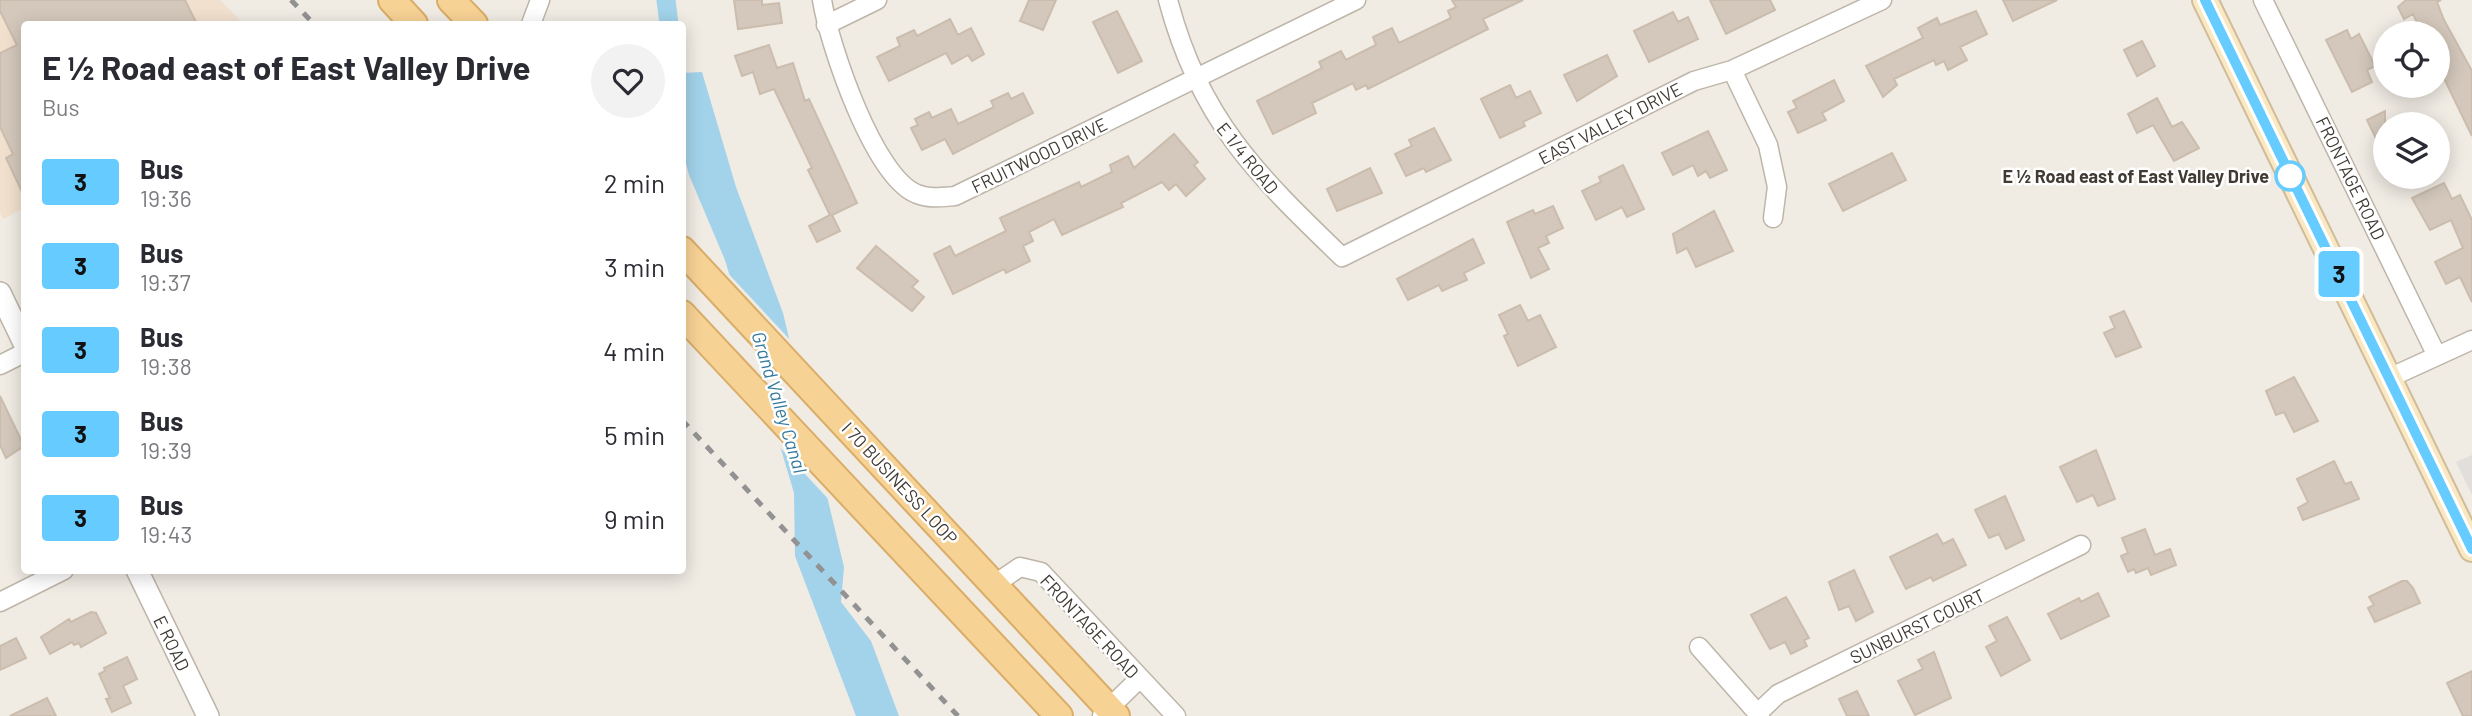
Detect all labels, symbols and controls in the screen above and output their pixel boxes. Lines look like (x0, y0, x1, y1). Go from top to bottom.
map controls (2373, 21, 2450, 189)
button: locate (2373, 21, 2450, 98)
button: heart (591, 44, 665, 118)
text: E ½ Road east of East Valley Drive (42, 47, 531, 87)
street label: EAST VALLEY DRIVE (1535, 77, 1685, 169)
text: Bus (42, 93, 80, 121)
button: layers (2373, 112, 2450, 189)
street label: FRUITWOOD DRIVE (967, 113, 1111, 197)
street label: FRONTAGE ROAD (2312, 113, 2390, 243)
street label: E 1/4 ROAD (1212, 118, 1284, 198)
text: Bus (140, 153, 183, 184)
marker: E ½ Road east of East Valley Drive (2275, 161, 2305, 191)
place label: E ½ Road east of East Valley Drive (2002, 165, 2269, 187)
text: 3 (74, 167, 87, 196)
text: 2 min (604, 167, 665, 198)
text: 19:36 (140, 184, 192, 212)
text: Bus (140, 237, 183, 268)
text: 3 (74, 251, 87, 280)
text: 3 min (604, 251, 665, 282)
line badge: 3 (2316, 251, 2362, 297)
text: 3 (2333, 259, 2345, 288)
text: 19:37 (140, 268, 191, 296)
text: Bus (140, 321, 183, 352)
water label: Grand Valley Canal (748, 328, 813, 476)
text: 3 (74, 335, 87, 364)
text: 4 min (603, 335, 665, 366)
text: 19:38 (140, 352, 192, 380)
text: Bus (140, 405, 183, 436)
street label: I 70 BUSINESS LOOP (838, 417, 962, 549)
text: 3 (74, 419, 87, 448)
text: 5 min (604, 419, 665, 450)
text: 19:39 (140, 436, 192, 464)
text: Bus (140, 489, 183, 520)
text: 3 (74, 503, 87, 532)
text: 9 min (604, 503, 665, 534)
text: 19:43 (140, 520, 192, 548)
street label: FRONTAGE ROAD (1036, 569, 1144, 683)
street label: SUNBURST COURT (1846, 584, 1988, 668)
street label: E ROAD (149, 612, 195, 674)

